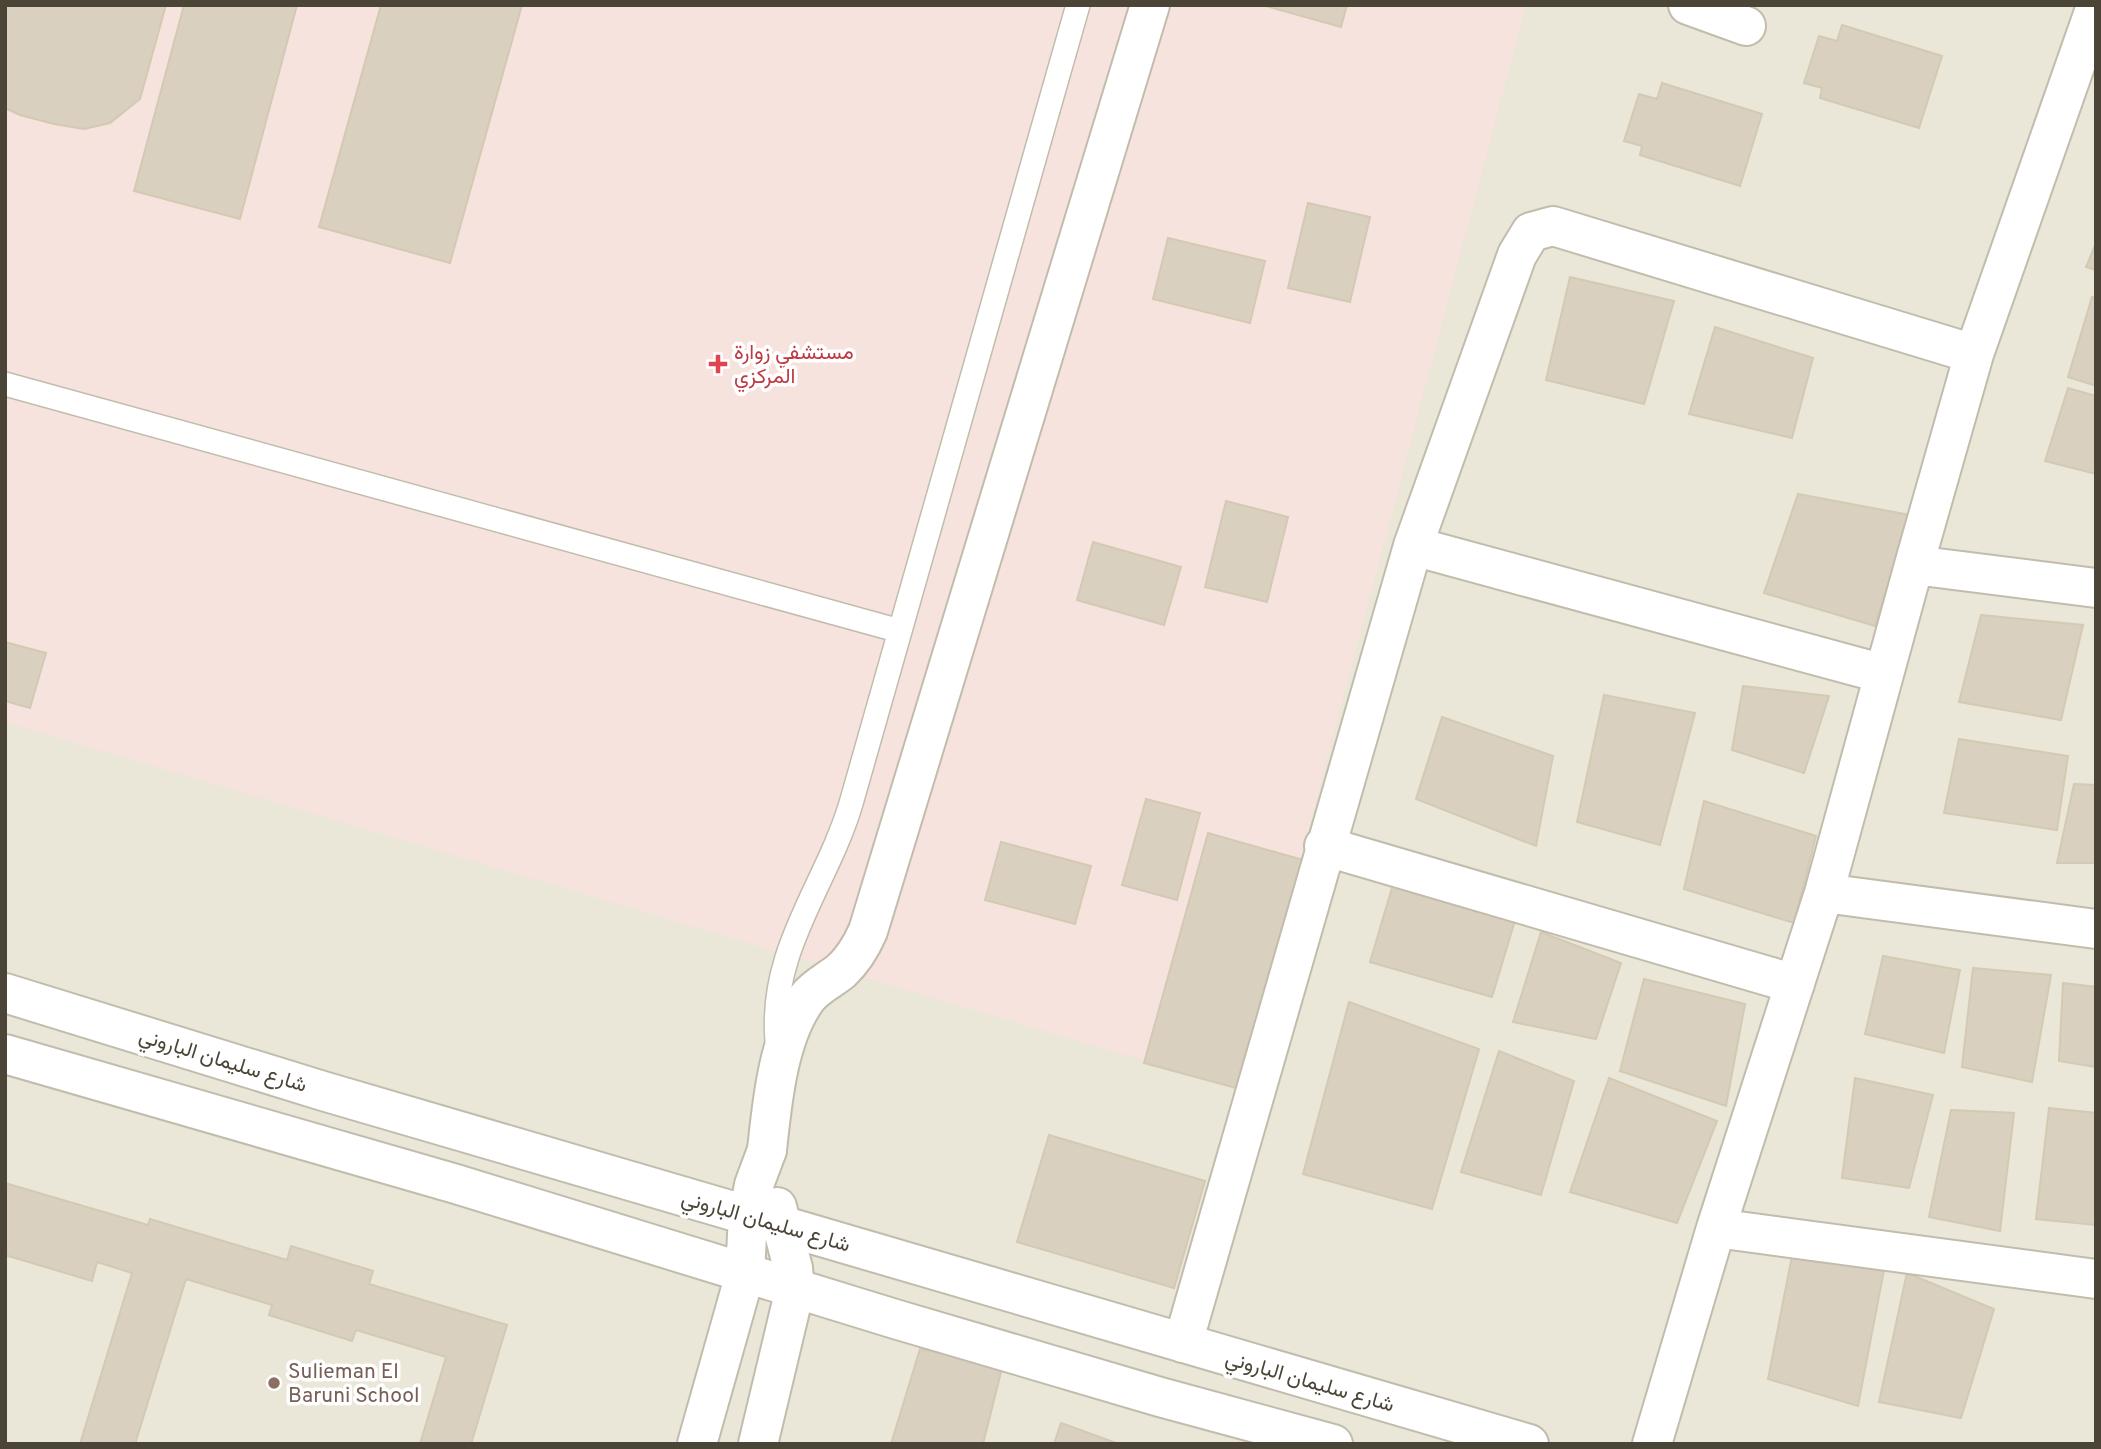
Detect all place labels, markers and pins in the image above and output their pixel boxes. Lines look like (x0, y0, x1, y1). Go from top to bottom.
place label: مستشفي زوارة المركزي (734, 340, 854, 393)
marker: مستشفي زوارة المركزي (708, 354, 728, 374)
place label: Sulieman El Baruni School (288, 1359, 419, 1410)
marker: Sulieman El Baruni School (266, 1375, 282, 1391)

